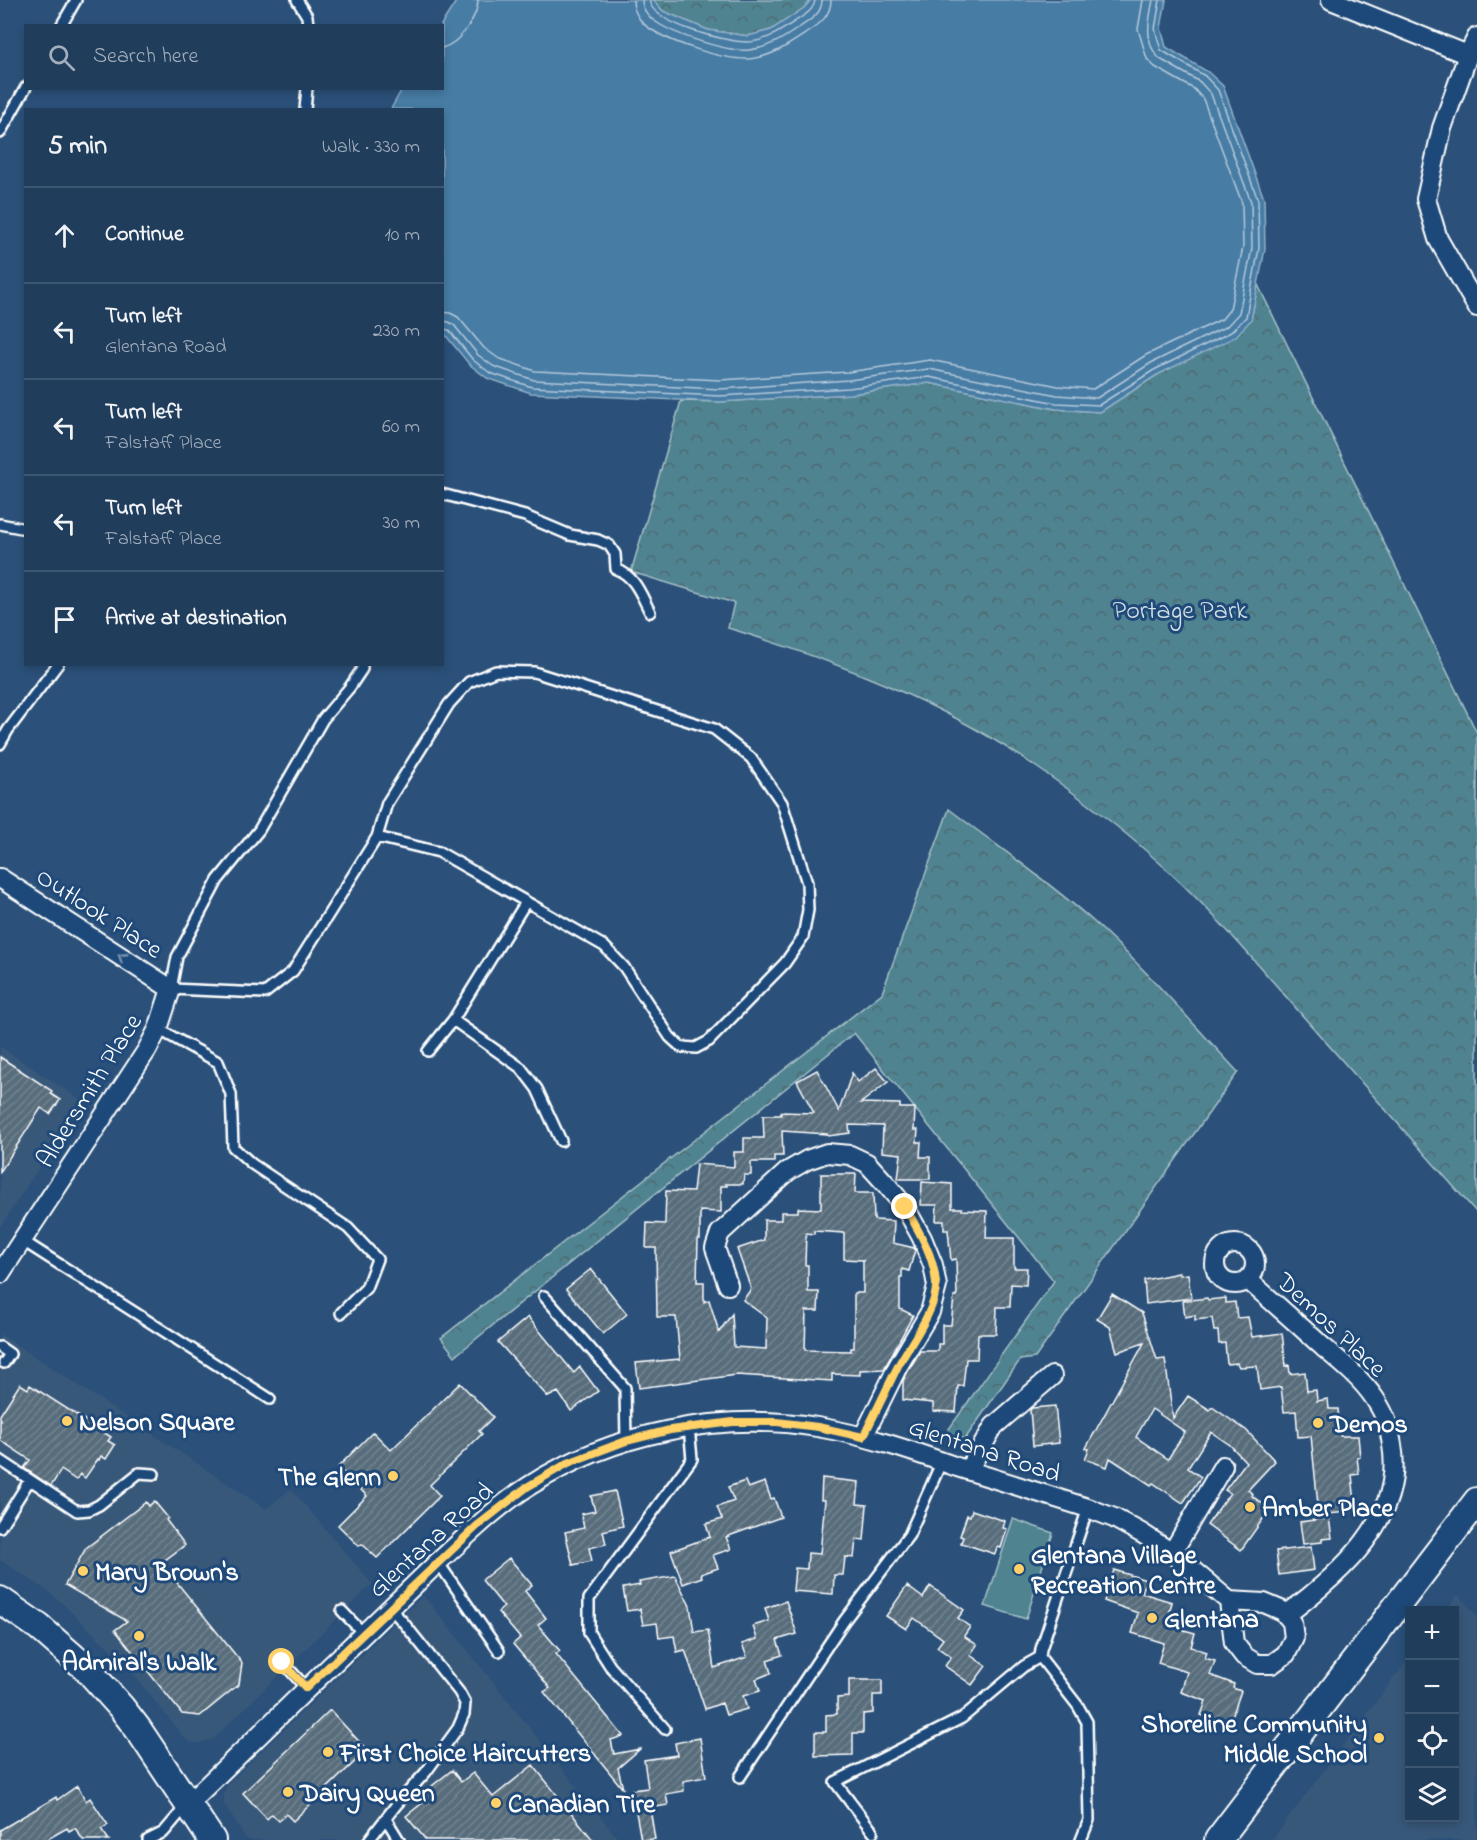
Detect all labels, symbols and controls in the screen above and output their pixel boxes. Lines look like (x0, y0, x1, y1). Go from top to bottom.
search box (24, 24, 444, 90)
icon: search (45, 41, 78, 74)
text: Search here (93, 41, 198, 73)
text: 5 min (48, 128, 107, 166)
text: Walk · 330 m (322, 133, 420, 162)
icon: ahead (48, 219, 81, 252)
text: Continue (105, 219, 184, 251)
text: 10 m (384, 221, 420, 250)
text: Turn left (105, 301, 182, 333)
icon: left (48, 315, 81, 348)
text: 230 m (373, 317, 420, 346)
text: Glentana Road (105, 333, 226, 362)
text: Turn left (105, 397, 182, 429)
icon: left (48, 411, 81, 444)
text: 60 m (382, 413, 420, 442)
text: Falstaff Place (105, 429, 222, 458)
text: Turn left (105, 493, 182, 525)
icon: left (48, 507, 81, 540)
text: 30 m (383, 509, 420, 538)
text: Falstaff Place (105, 525, 222, 554)
park label: Portage Park (1113, 593, 1248, 631)
icon: arrive (48, 603, 81, 636)
text: Arrive at destination (105, 603, 287, 635)
street label: Outlook Place (28, 859, 169, 970)
one-way arrow (118, 953, 129, 964)
street label: Aldersmith Place (28, 1007, 153, 1176)
route end (891, 1193, 917, 1219)
street label: Demos Place (1265, 1264, 1394, 1388)
place label: Nelson Square (79, 1405, 236, 1443)
place label: Demos (1329, 1407, 1408, 1445)
street label: Glentana Road (903, 1409, 1065, 1494)
marker: Nelson Square (60, 1414, 74, 1428)
marker: Demos (1311, 1416, 1325, 1430)
place label: The Glenn (278, 1460, 381, 1498)
marker: The Glenn (386, 1469, 400, 1483)
street label: Glentana Road (361, 1474, 504, 1608)
place label: Amber Place (1262, 1491, 1395, 1529)
marker: Amber Place (1243, 1500, 1257, 1514)
place label: Glentana Village Recreation Centre (1031, 1538, 1217, 1606)
place label: Mary Brown's (95, 1555, 239, 1593)
marker: Glentana Village Recreation Centre (1012, 1562, 1026, 1576)
marker: Mary Brown's (76, 1564, 90, 1578)
place label: Glentana (1164, 1602, 1259, 1640)
map controls (1405, 1606, 1459, 1822)
button: + (1405, 1606, 1459, 1660)
marker: Glentana (1145, 1611, 1159, 1625)
marker: Admiral's Walk (132, 1629, 146, 1643)
place label: Admiral's Walk (62, 1645, 217, 1683)
route start (268, 1648, 294, 1674)
button: − (1405, 1660, 1459, 1714)
place label: Shoreline Community Middle School (1141, 1707, 1367, 1775)
button: locate (1405, 1714, 1459, 1768)
marker: Shoreline Community Middle School (1372, 1731, 1386, 1745)
place label: First Choice Haircutters (338, 1736, 591, 1774)
marker: First Choice Haircutters (321, 1745, 335, 1759)
button: layers (1405, 1768, 1459, 1822)
place label: Dairy Queen (299, 1776, 435, 1814)
marker: Dairy Queen (281, 1785, 295, 1799)
place label: Canadian Tire (508, 1787, 656, 1825)
marker: Canadian Tire (489, 1796, 503, 1810)

